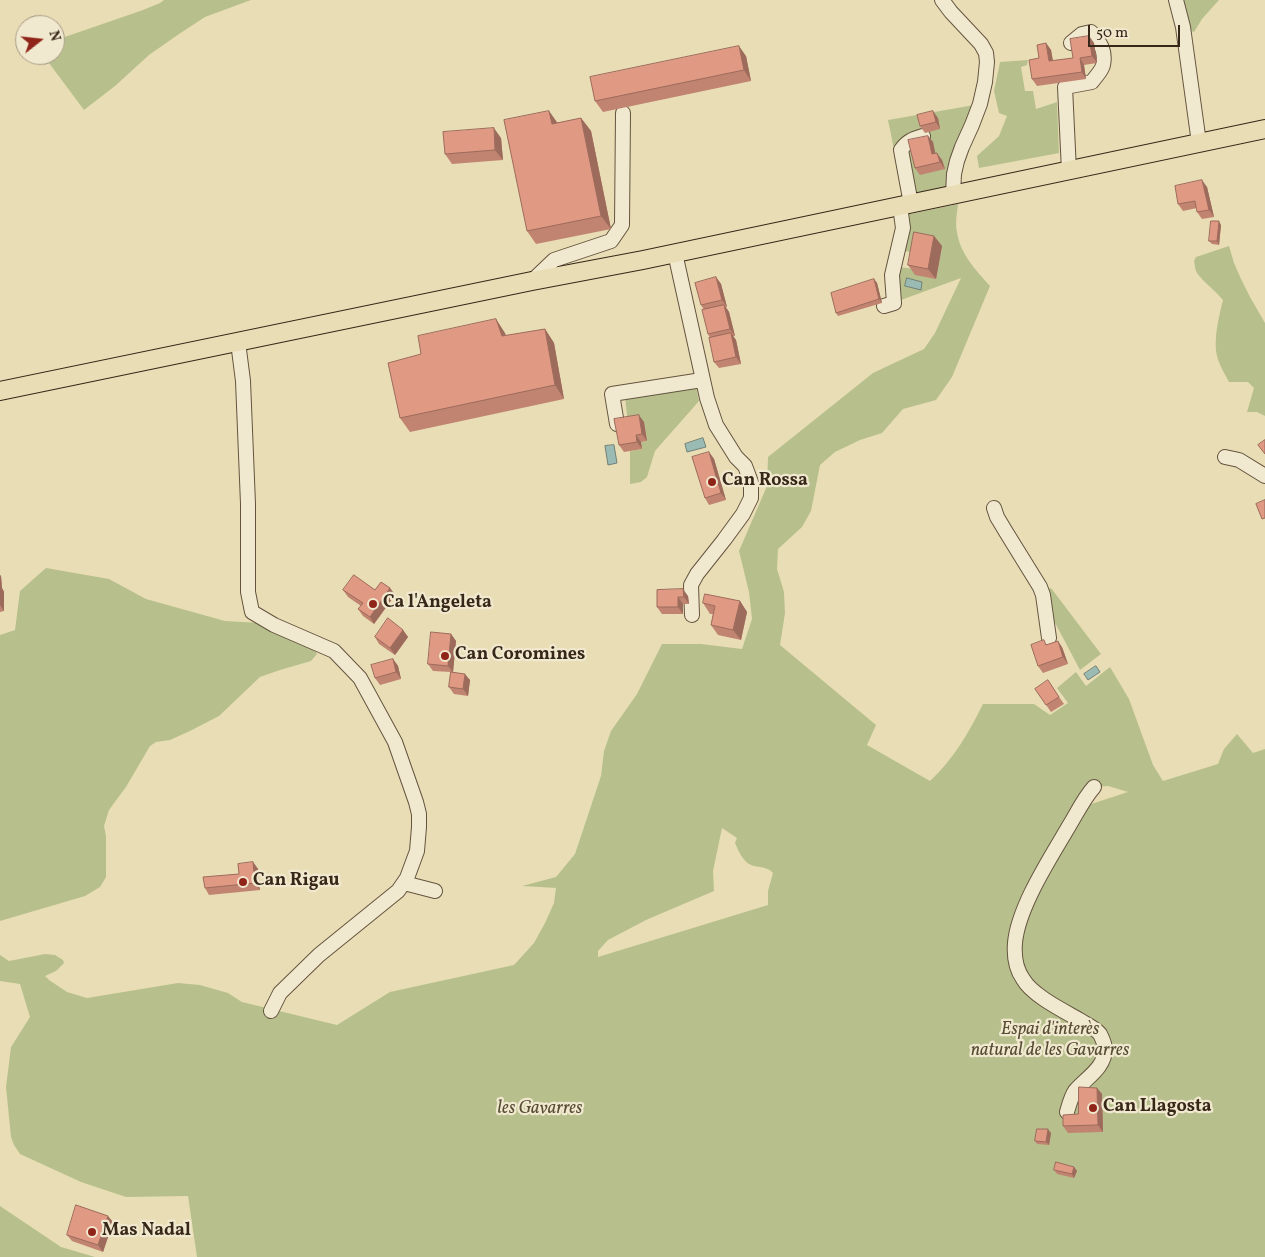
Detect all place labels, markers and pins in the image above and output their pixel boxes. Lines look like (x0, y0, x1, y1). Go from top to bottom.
place label: Can Rossa (722, 471, 808, 493)
marker: Can Rossa (706, 476, 718, 488)
place label: Ca l'Angeleta (383, 593, 492, 615)
marker: Ca l'Angeleta (367, 598, 379, 610)
place label: Can Coromines (455, 645, 585, 667)
marker: Can Coromines (439, 650, 451, 662)
place label: Can Rigau (253, 871, 339, 893)
marker: Can Rigau (237, 876, 249, 888)
place label: Can Llagosta (1103, 1097, 1212, 1119)
marker: Can Llagosta (1087, 1102, 1099, 1114)
place label: Mas Nadal (102, 1221, 191, 1243)
marker: Mas Nadal (86, 1226, 98, 1238)

